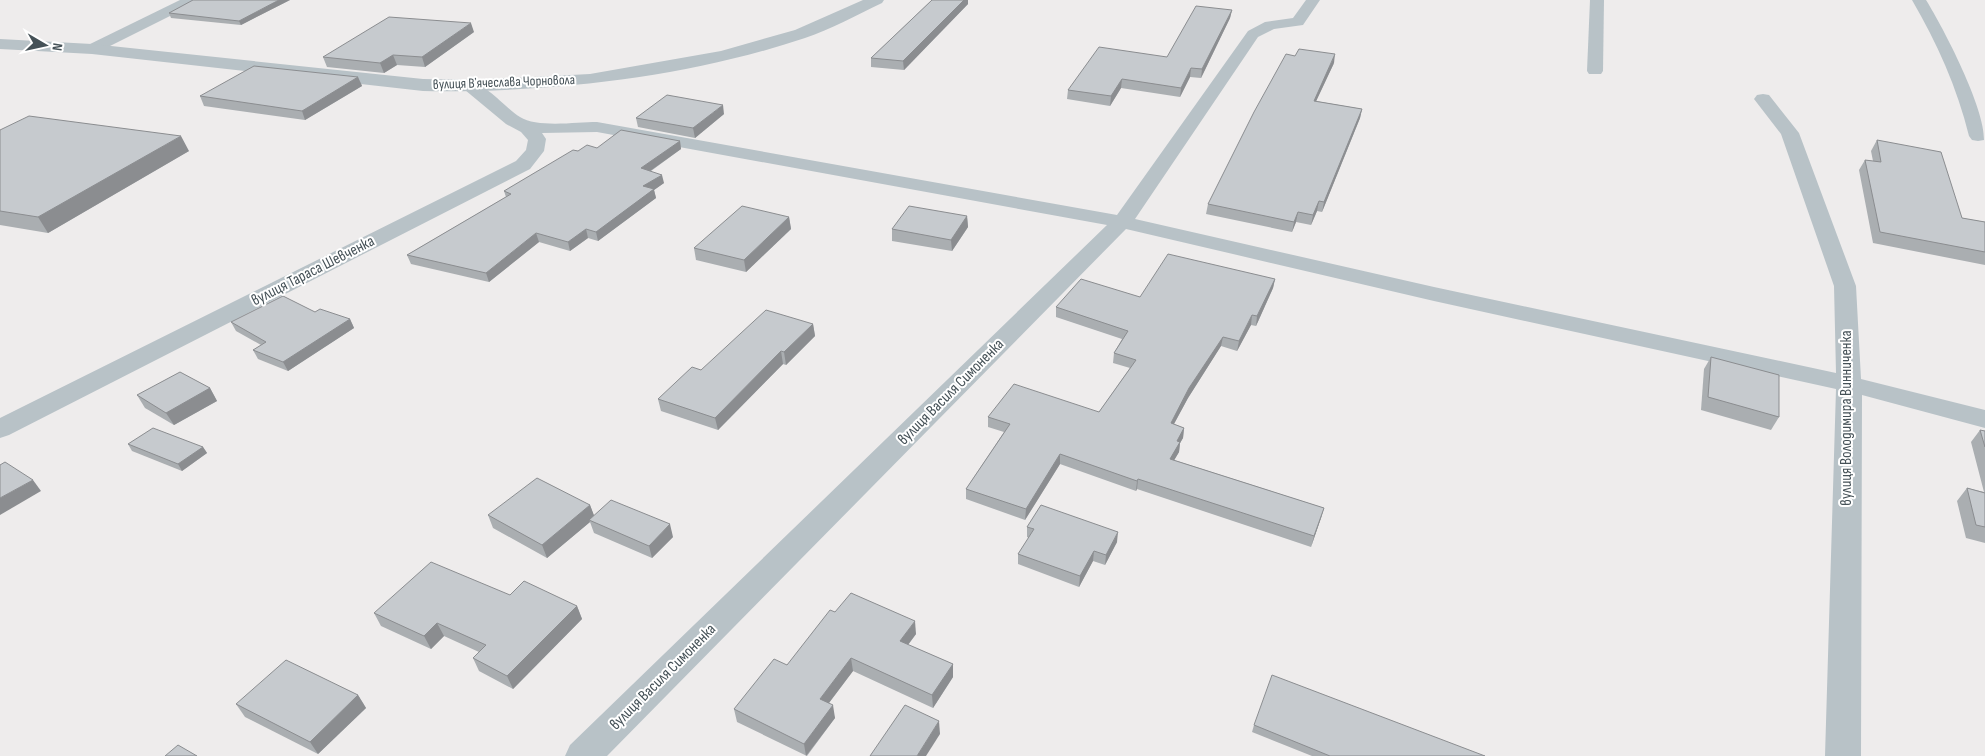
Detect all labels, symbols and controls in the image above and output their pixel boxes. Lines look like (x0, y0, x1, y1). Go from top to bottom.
north arrow (20, 20, 70, 70)
text: N (48, 42, 66, 52)
street label: вулиця Вʼячеслава Чорновола (433, 71, 575, 93)
street label: вулиця Тараса Шевченка (248, 232, 378, 310)
street label: вулиця Володимира Винниченка (1837, 330, 1856, 506)
street label: вулиця Василя Симоненка (894, 335, 1008, 449)
street label: вулиця Василя Симоненка (606, 620, 720, 734)

